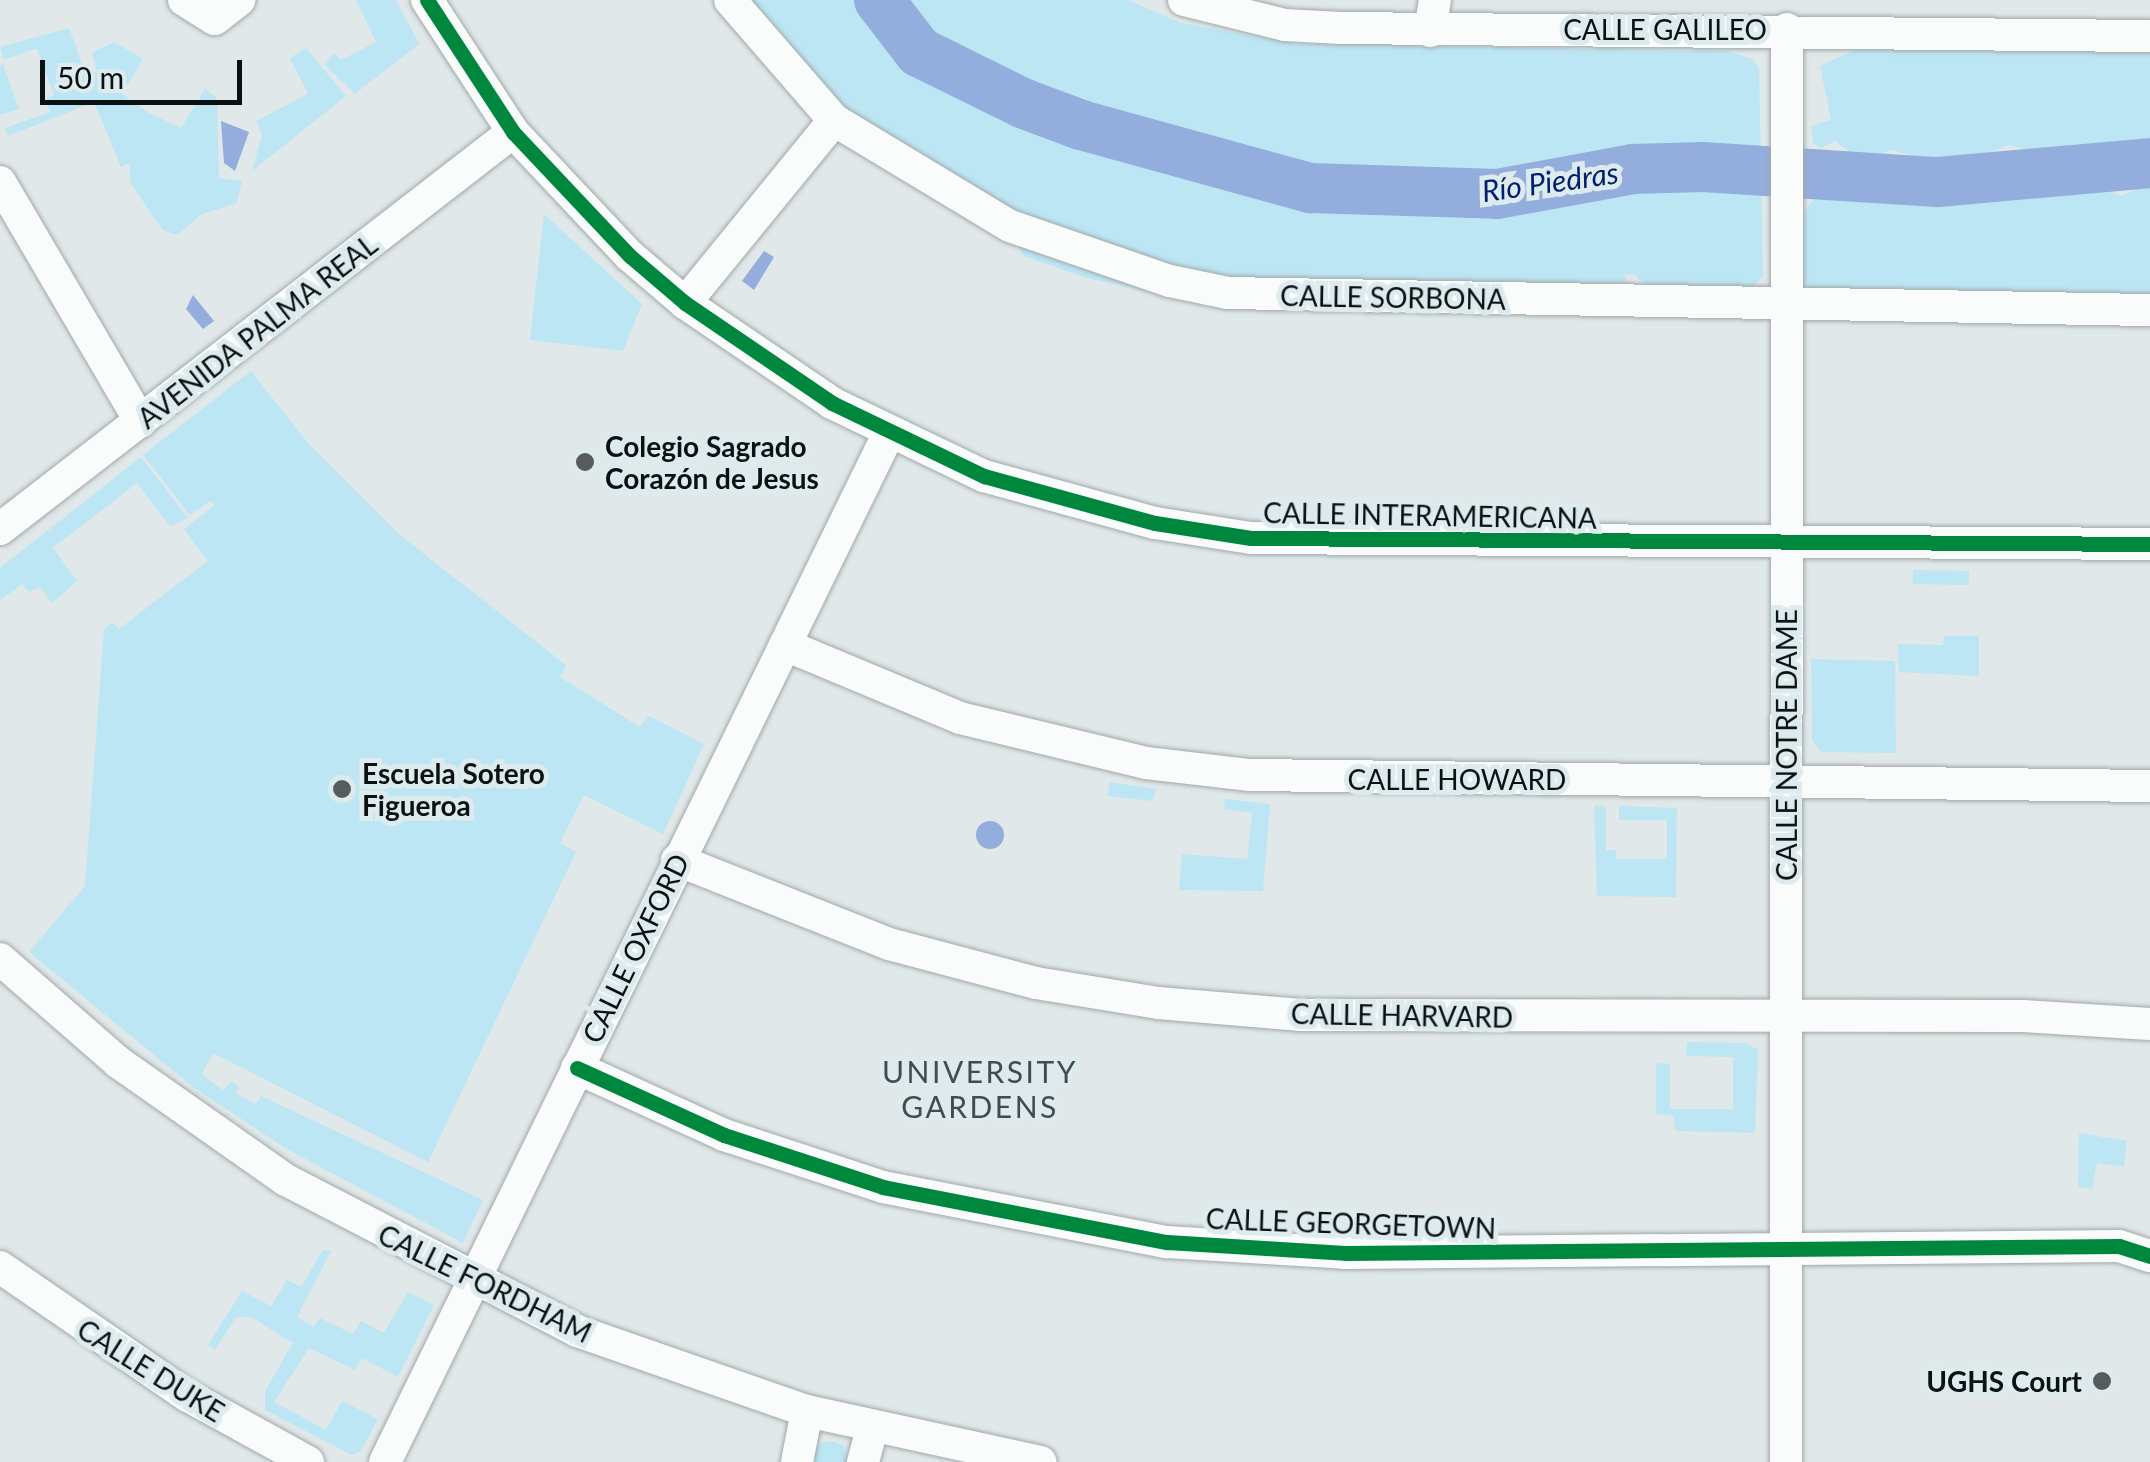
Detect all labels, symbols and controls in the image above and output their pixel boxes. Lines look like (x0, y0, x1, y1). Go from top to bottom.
street label: CALLE GALILEO (1563, 12, 1767, 46)
scale bar (45, 40, 248, 102)
text: 50 m (57, 59, 124, 95)
water label: Río Piedras (1479, 154, 1621, 208)
street label: AVENIDA PALMA REAL (130, 226, 384, 436)
street label: CALLE SORBONA (1280, 278, 1506, 316)
place label: Colegio Sagrado Corazón de Jesus (605, 429, 820, 495)
marker: Colegio Sagrado Corazón de Jesus (574, 451, 596, 473)
street label: CALLE INTERAMERICANA (1263, 495, 1597, 535)
street label: CALLE NOTRE DAME (1769, 609, 1803, 881)
place label: Escuela Sotero Figueroa (362, 756, 545, 822)
street label: CALLE HOWARD (1348, 762, 1566, 796)
marker: Escuela Sotero Figueroa (331, 778, 353, 800)
street label: CALLE OXFORD (575, 848, 695, 1048)
street label: CALLE HARVARD (1291, 996, 1513, 1034)
district label: UNIVERSITY GARDENS (882, 1053, 1078, 1124)
street label: CALLE GEORGETOWN (1205, 1201, 1497, 1245)
street label: CALLE FORDHAM (373, 1217, 597, 1349)
street label: CALLE DUKE (72, 1312, 230, 1428)
place label: UGHS Court (1926, 1364, 2082, 1398)
marker: UGHS Court (2091, 1370, 2113, 1392)

